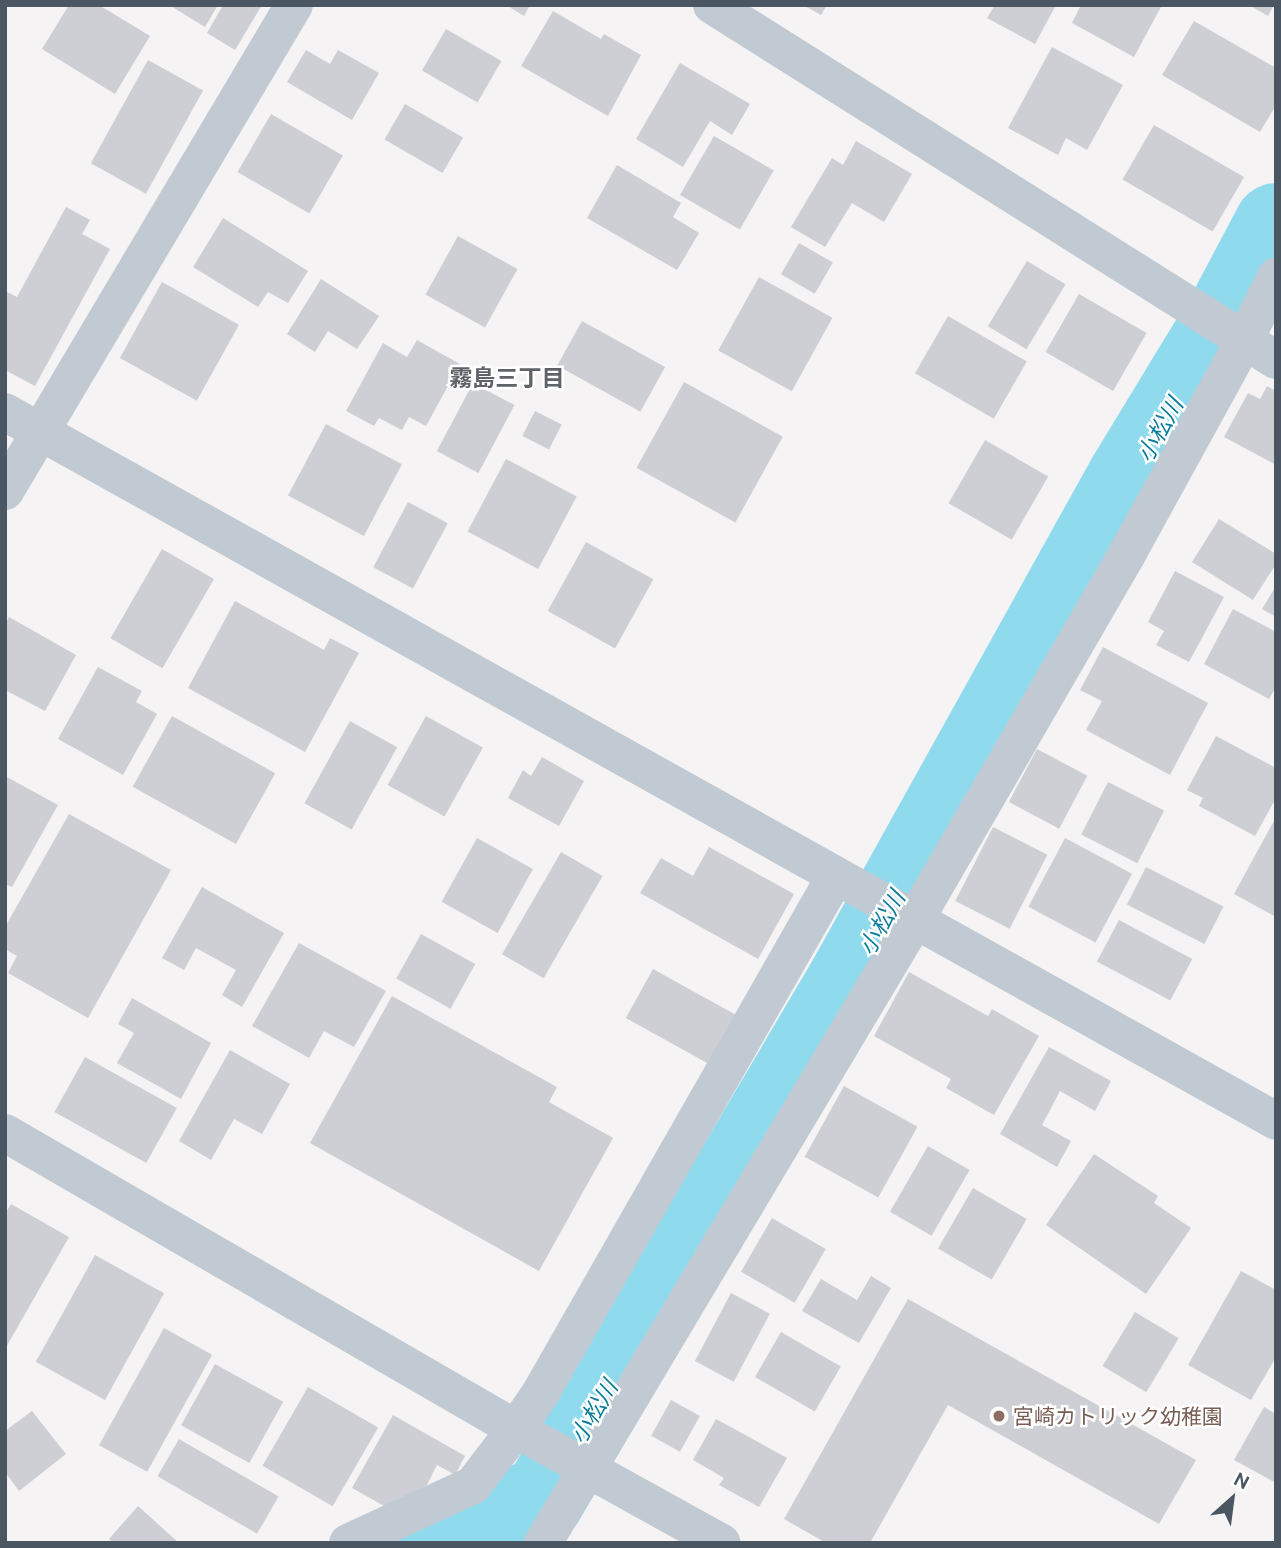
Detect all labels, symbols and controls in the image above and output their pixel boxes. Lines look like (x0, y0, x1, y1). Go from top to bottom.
district label: 霧島三丁目 (450, 364, 564, 392)
water label: 小松川 (1131, 393, 1189, 467)
water label: 小松川 (853, 886, 911, 960)
water label: 小松川 (564, 1375, 624, 1449)
place label: 宮崎カトリック幼稚園 (1013, 1403, 1223, 1429)
marker: 宮崎カトリック幼稚園 (991, 1408, 1007, 1424)
north arrow (1197, 1464, 1267, 1534)
text: N (1230, 1467, 1253, 1494)

